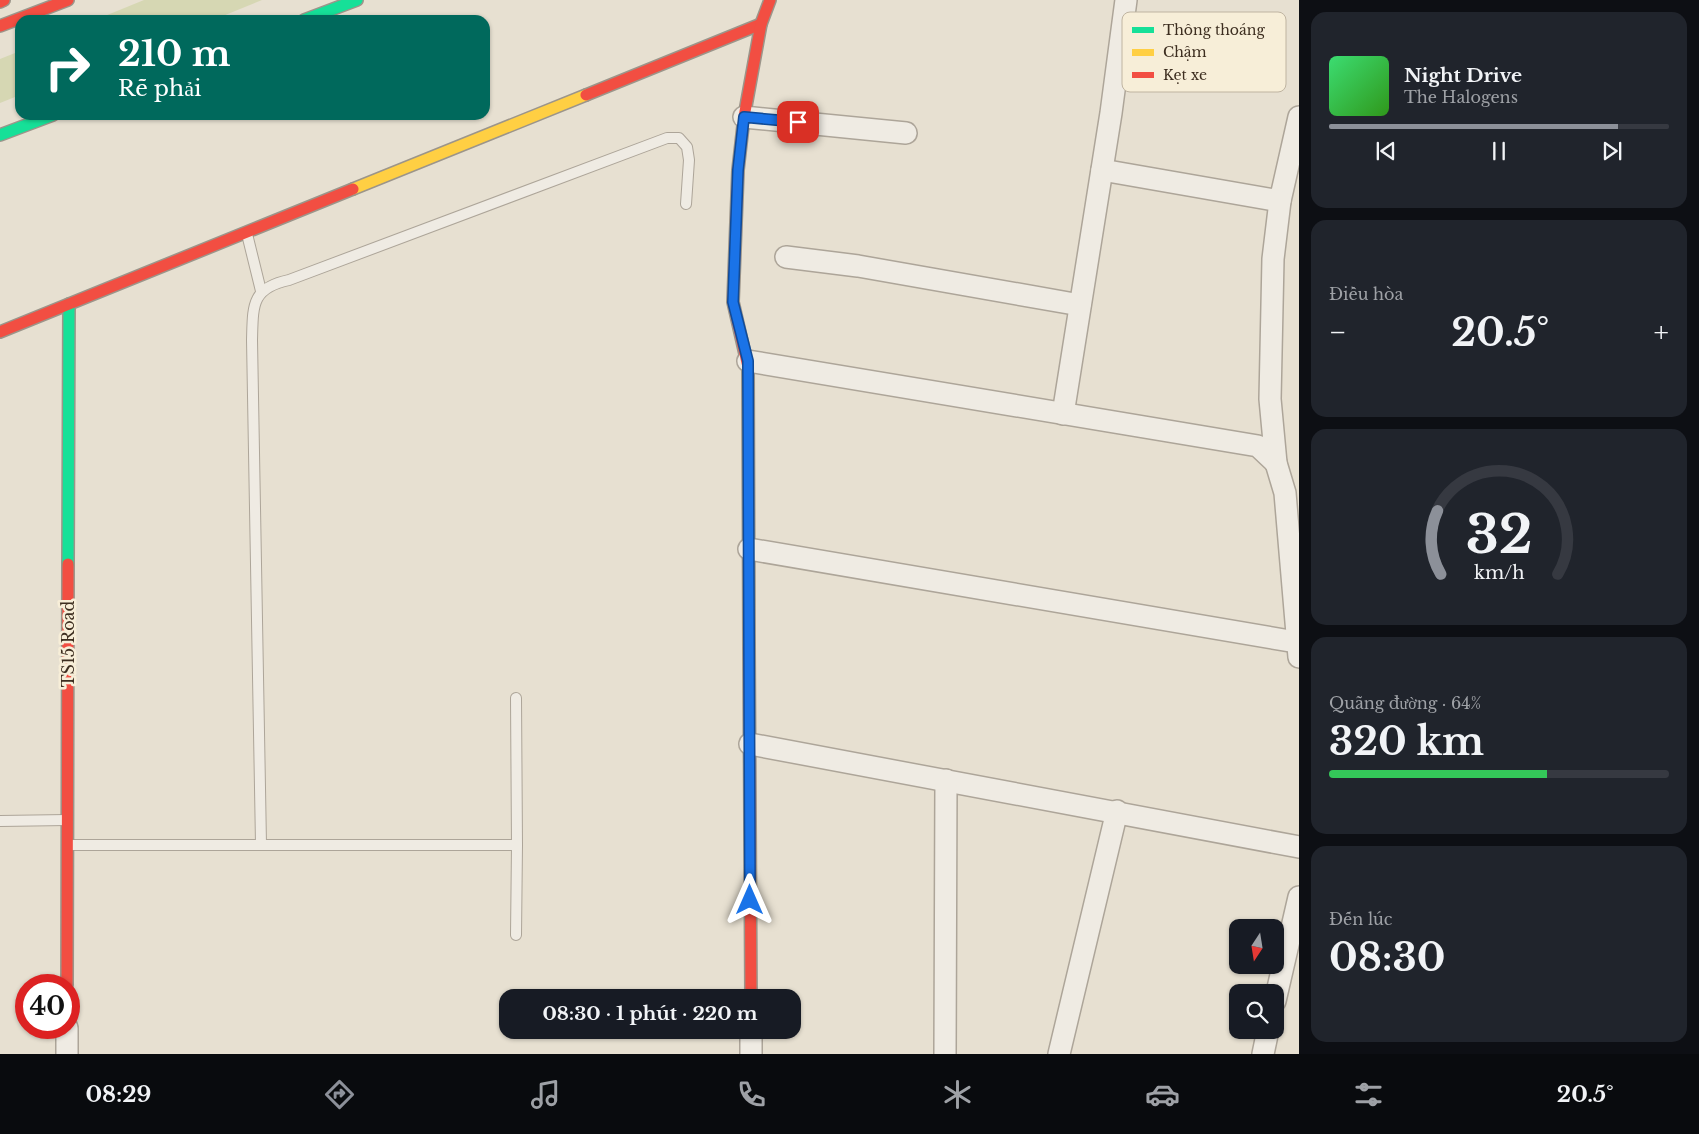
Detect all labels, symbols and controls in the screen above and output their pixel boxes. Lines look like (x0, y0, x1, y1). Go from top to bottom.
legend (1122, 12, 1286, 92)
text: Thông thoáng (1163, 21, 1265, 39)
text: 210 m (118, 32, 231, 75)
icon: right (35, 35, 100, 100)
text: Chậm (1163, 43, 1207, 61)
text: Night Drive (1404, 64, 1522, 87)
text: Kẹt xe (1163, 66, 1207, 84)
text: Rẽ phải (118, 75, 201, 102)
text: The Halogens (1404, 87, 1518, 107)
pin (777, 101, 819, 143)
icon: arrive (784, 108, 812, 136)
icon: previous (1372, 137, 1400, 165)
icon: pause (1485, 137, 1513, 165)
icon: next (1598, 137, 1626, 165)
text: Điều hòa (1329, 284, 1403, 304)
text: 20.5° (1451, 309, 1549, 356)
text: − (1329, 315, 1347, 350)
text: + (1654, 315, 1669, 350)
text: 32 (1466, 503, 1532, 567)
text: km/h (1474, 562, 1524, 584)
street label: TS15 Road (58, 601, 78, 687)
text: Quãng đường · 64% (1329, 693, 1481, 713)
text: 320 km (1329, 718, 1484, 765)
position arrow (723, 873, 775, 925)
text: Đến lúc (1329, 909, 1392, 929)
north arrow (1229, 919, 1284, 974)
map controls (1229, 919, 1284, 1039)
text: 08:30 (1329, 934, 1446, 981)
speed limit sign: 40 (15, 974, 80, 1039)
button: search (1229, 984, 1284, 1039)
text: 08:30 · 1 phút · 220 m (542, 1002, 758, 1025)
icon: directions (322, 1077, 357, 1112)
icon: music (528, 1077, 563, 1112)
icon: phone (734, 1077, 769, 1112)
icon: climate (940, 1077, 975, 1112)
icon: car (1145, 1077, 1180, 1112)
icon: filters (1351, 1077, 1386, 1112)
text: 08:29 (85, 1081, 151, 1108)
text: 20.5° (1557, 1081, 1614, 1108)

